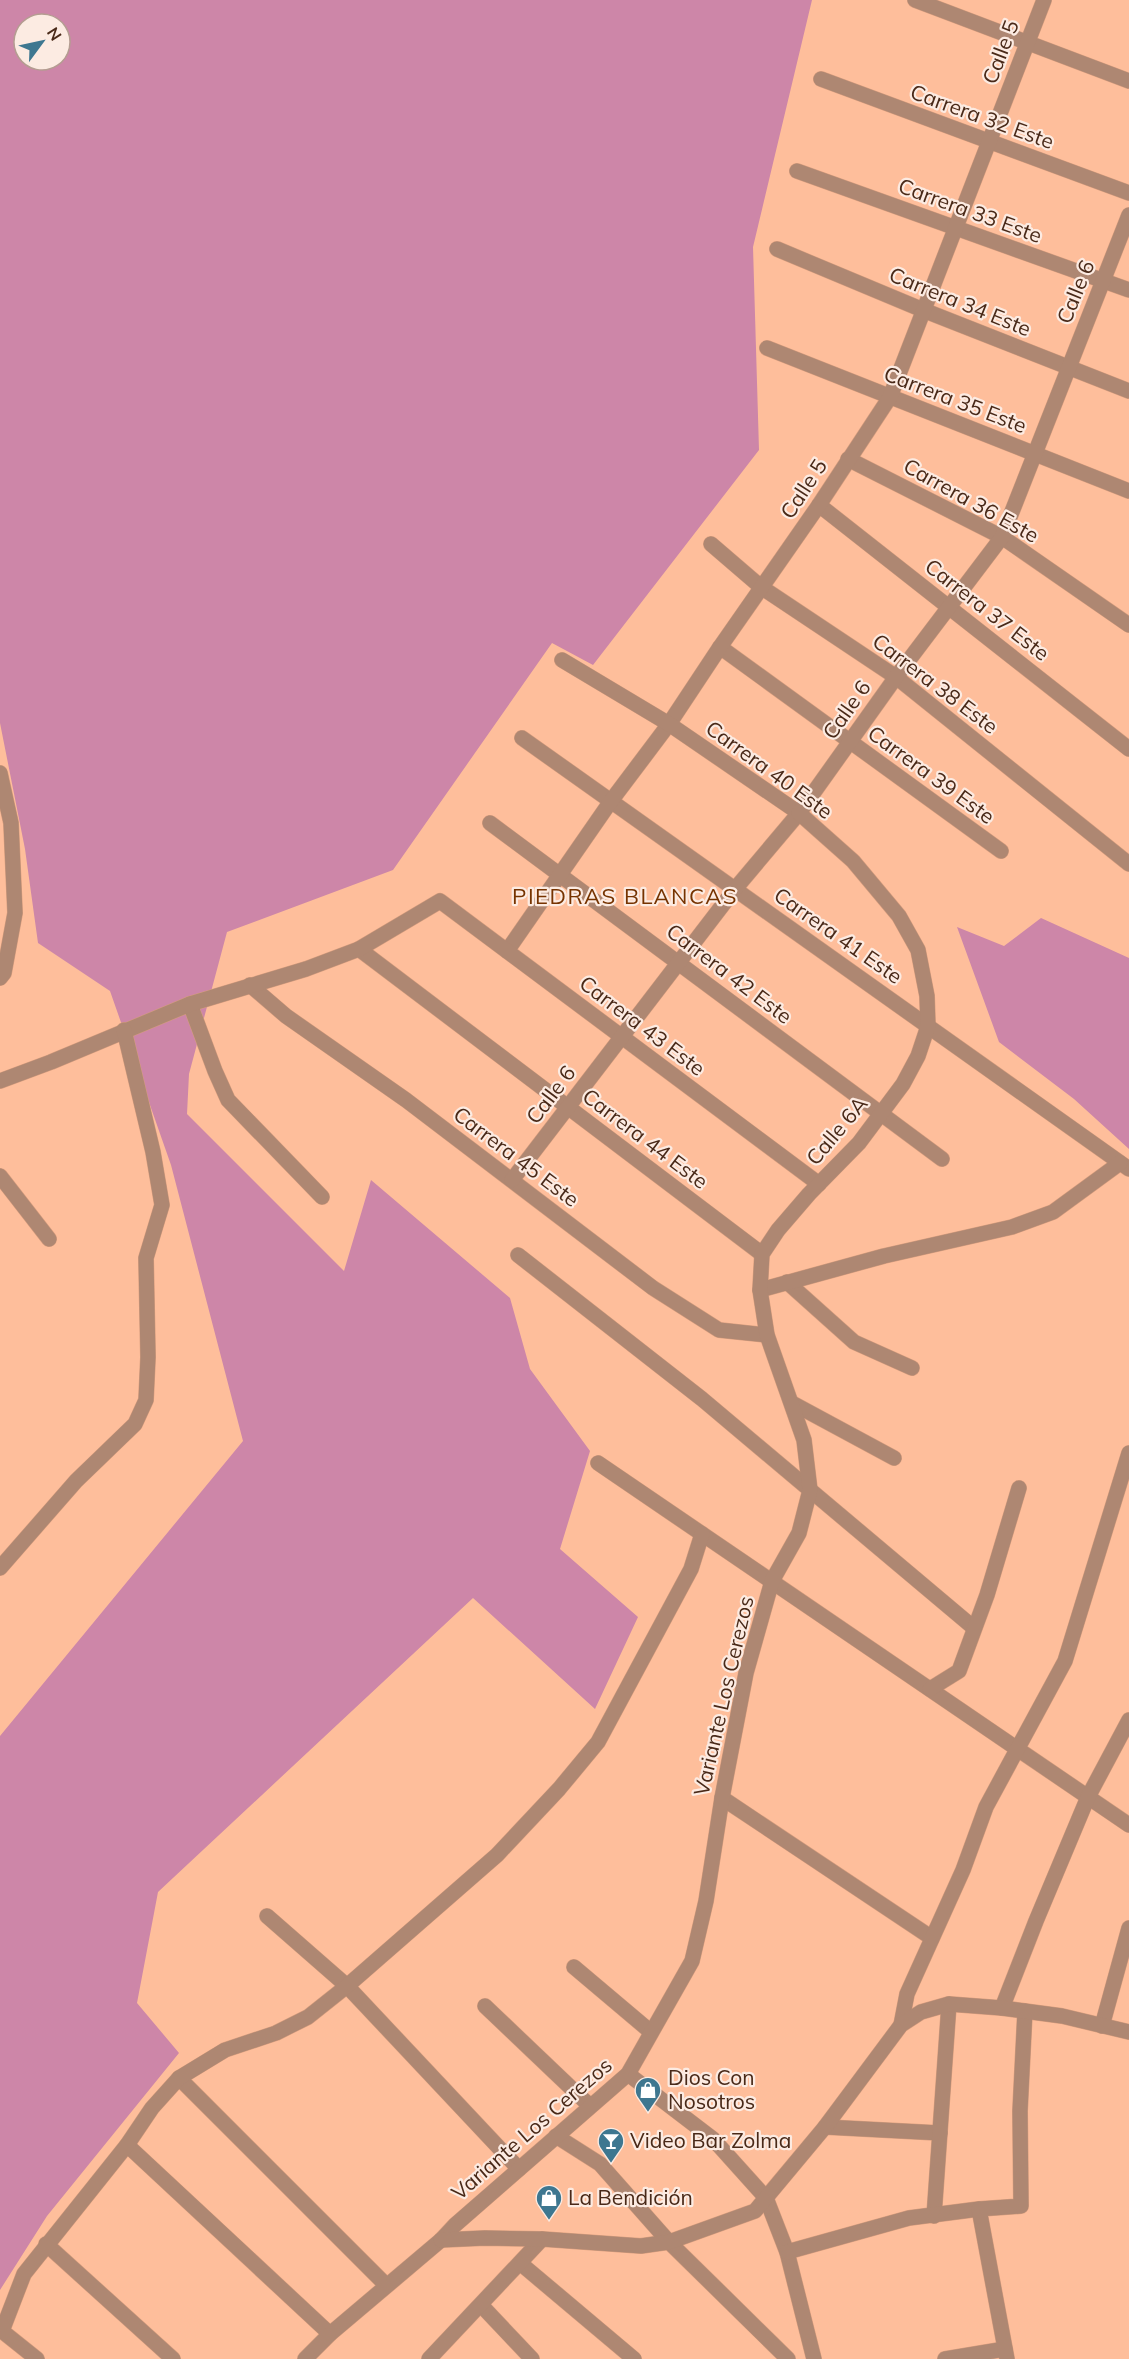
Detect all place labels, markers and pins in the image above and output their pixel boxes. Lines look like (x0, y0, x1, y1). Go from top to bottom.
place label: Dios Con Nosotros (668, 2064, 755, 2114)
shop icon: Dios Con Nosotros (633, 2075, 663, 2113)
bar icon: Video Bar Zolma (596, 2126, 626, 2164)
place label: Video Bar Zolma (630, 2127, 791, 2153)
shop icon: La Bendición (534, 2183, 564, 2221)
place label: La Bendición (568, 2184, 693, 2210)

